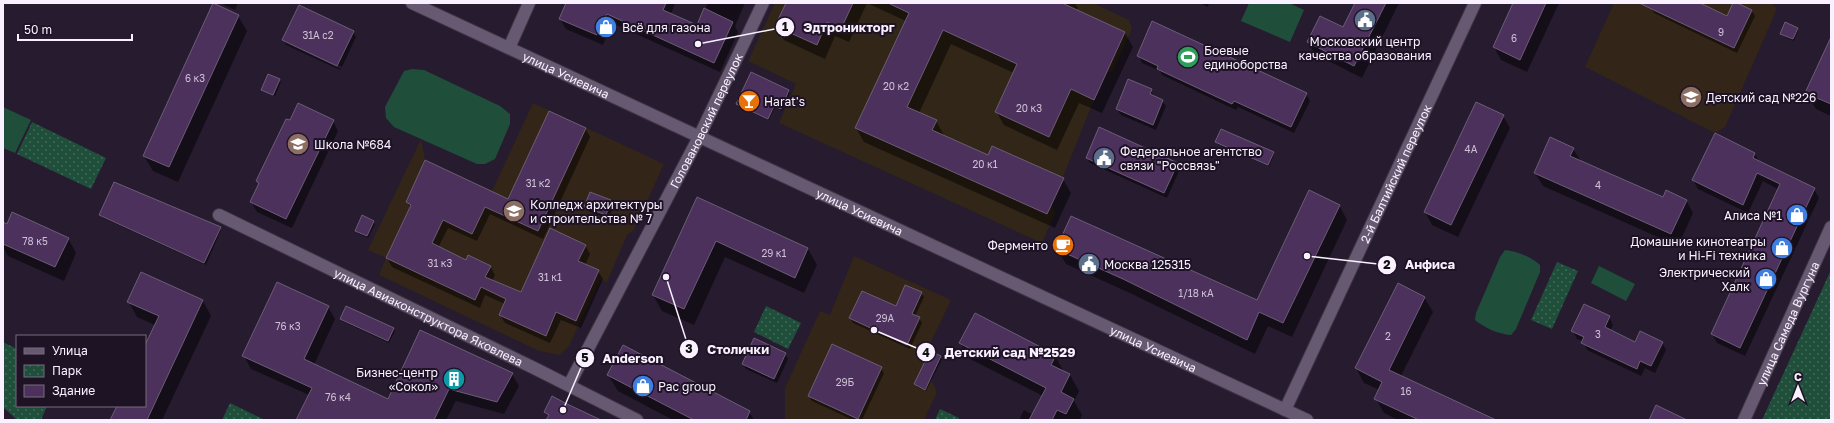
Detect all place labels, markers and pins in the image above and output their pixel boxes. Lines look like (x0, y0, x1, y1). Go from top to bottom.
public building icon: Московский центр качества образования (1352, 7, 1378, 33)
shop icon: Всё для газона (593, 14, 619, 40)
callout: Эдтроникторг (775, 15, 902, 40)
place label: Всё для газона (622, 20, 711, 35)
place label: Московский центр качества образования (1298, 34, 1432, 63)
place label: Боевые единоборства (1204, 43, 1288, 72)
sports icon: Боевые единоборства (1175, 44, 1201, 70)
school or university icon: Детский сад №226 (1678, 84, 1704, 110)
bar icon: Harat's (736, 88, 762, 114)
place label: Детский сад №226 (1706, 90, 1816, 105)
place label: Harat's (764, 94, 805, 109)
school or university icon: Школа №684 (285, 131, 311, 157)
place label: Школа №684 (314, 137, 391, 152)
place label: Федеральное агентство связи "Россвязь" (1120, 144, 1262, 173)
public building icon: Федеральное агентство связи "Россвязь" (1091, 145, 1117, 171)
place label: Колледж архитектуры и строительства № 7 (530, 197, 663, 226)
school or university icon: Колледж архитектуры и строительства № 7 (501, 198, 527, 224)
shop icon: Алиса №1 (1784, 202, 1810, 228)
place label: Алиса №1 (1724, 208, 1782, 223)
cafe icon: Ферменто (1050, 232, 1076, 258)
place label: Домашние кинотеатры и Hi-Fi техника (1630, 234, 1766, 263)
shop icon: Домашние кинотеатры и Hi-Fi техника (1769, 235, 1795, 261)
place label: Ферменто (987, 238, 1048, 253)
public building icon: Москва 125315 (1076, 251, 1102, 277)
callout: Анфиса (1377, 252, 1463, 277)
place label: Москва 125315 (1104, 257, 1191, 272)
place label: Электрический Халк (1659, 265, 1750, 294)
shop icon: Электрический Халк (1753, 266, 1779, 292)
callout: Столички (679, 337, 777, 362)
callout: Детский сад №2529 (916, 340, 1083, 365)
callout: Anderson (575, 346, 672, 371)
place label: Бизнес-центр «Сокол» (356, 365, 438, 394)
building icon: Бизнес-центр «Сокол» (441, 366, 467, 392)
shop icon: Pac group (630, 373, 656, 399)
place label: Pac group (658, 379, 716, 394)

